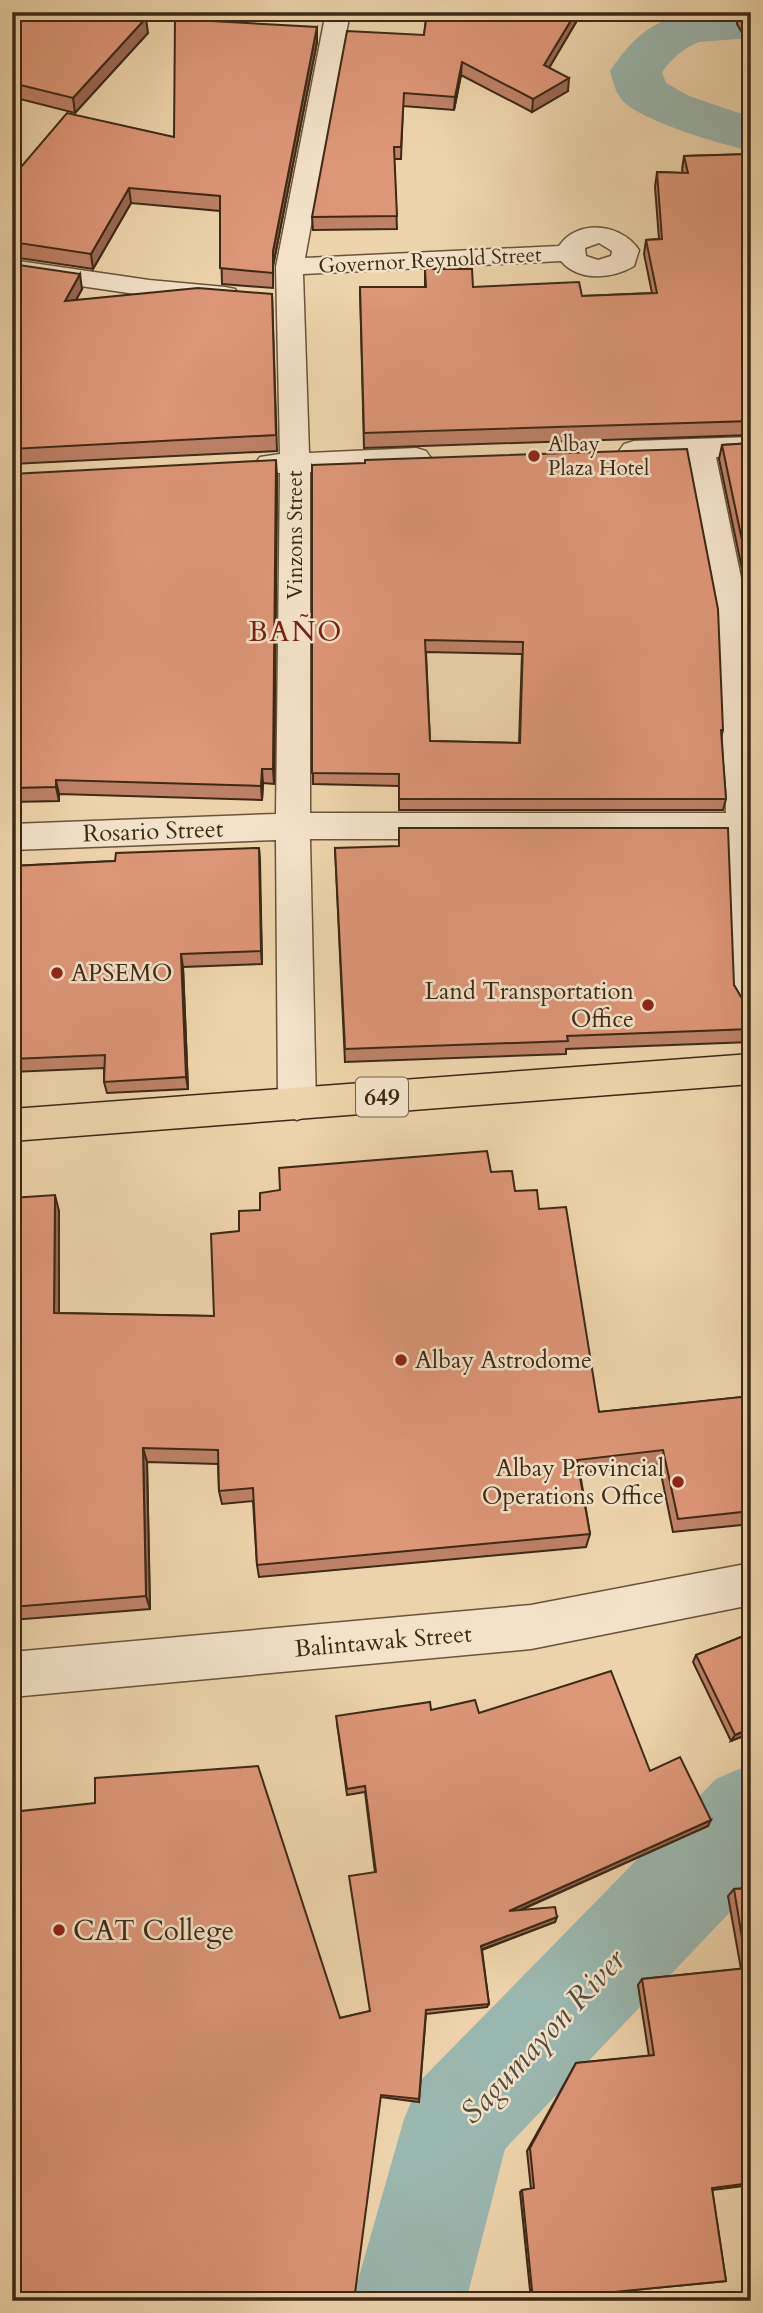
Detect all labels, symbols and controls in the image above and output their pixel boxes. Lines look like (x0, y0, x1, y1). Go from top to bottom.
street label: Governor Reynold Street (318, 240, 543, 281)
place label: Albay Plaza Hotel (548, 430, 649, 483)
marker: Albay Plaza Hotel (526, 448, 542, 464)
street label: Vinzons Street (281, 470, 310, 600)
district label: BAÑO (248, 613, 344, 651)
street label: Rosario Street (82, 813, 224, 850)
place label: APSEMO (71, 957, 172, 990)
marker: APSEMO (49, 965, 65, 981)
place label: Land Transportation Office (424, 975, 634, 1036)
marker: Land Transportation Office (640, 997, 656, 1013)
road number: 649 (356, 1078, 408, 1116)
place label: Albay Astrodome (415, 1344, 592, 1377)
marker: Albay Astrodome (393, 1352, 409, 1368)
place label: Albay Provincial Operations Office (482, 1452, 664, 1513)
marker: Albay Provincial Operations Office (670, 1474, 686, 1490)
street label: Balintawak Street (293, 1617, 473, 1666)
place label: CAT College (73, 1912, 234, 1950)
marker: CAT College (51, 1922, 67, 1938)
water label: Sagumayon River (450, 1938, 636, 2134)

